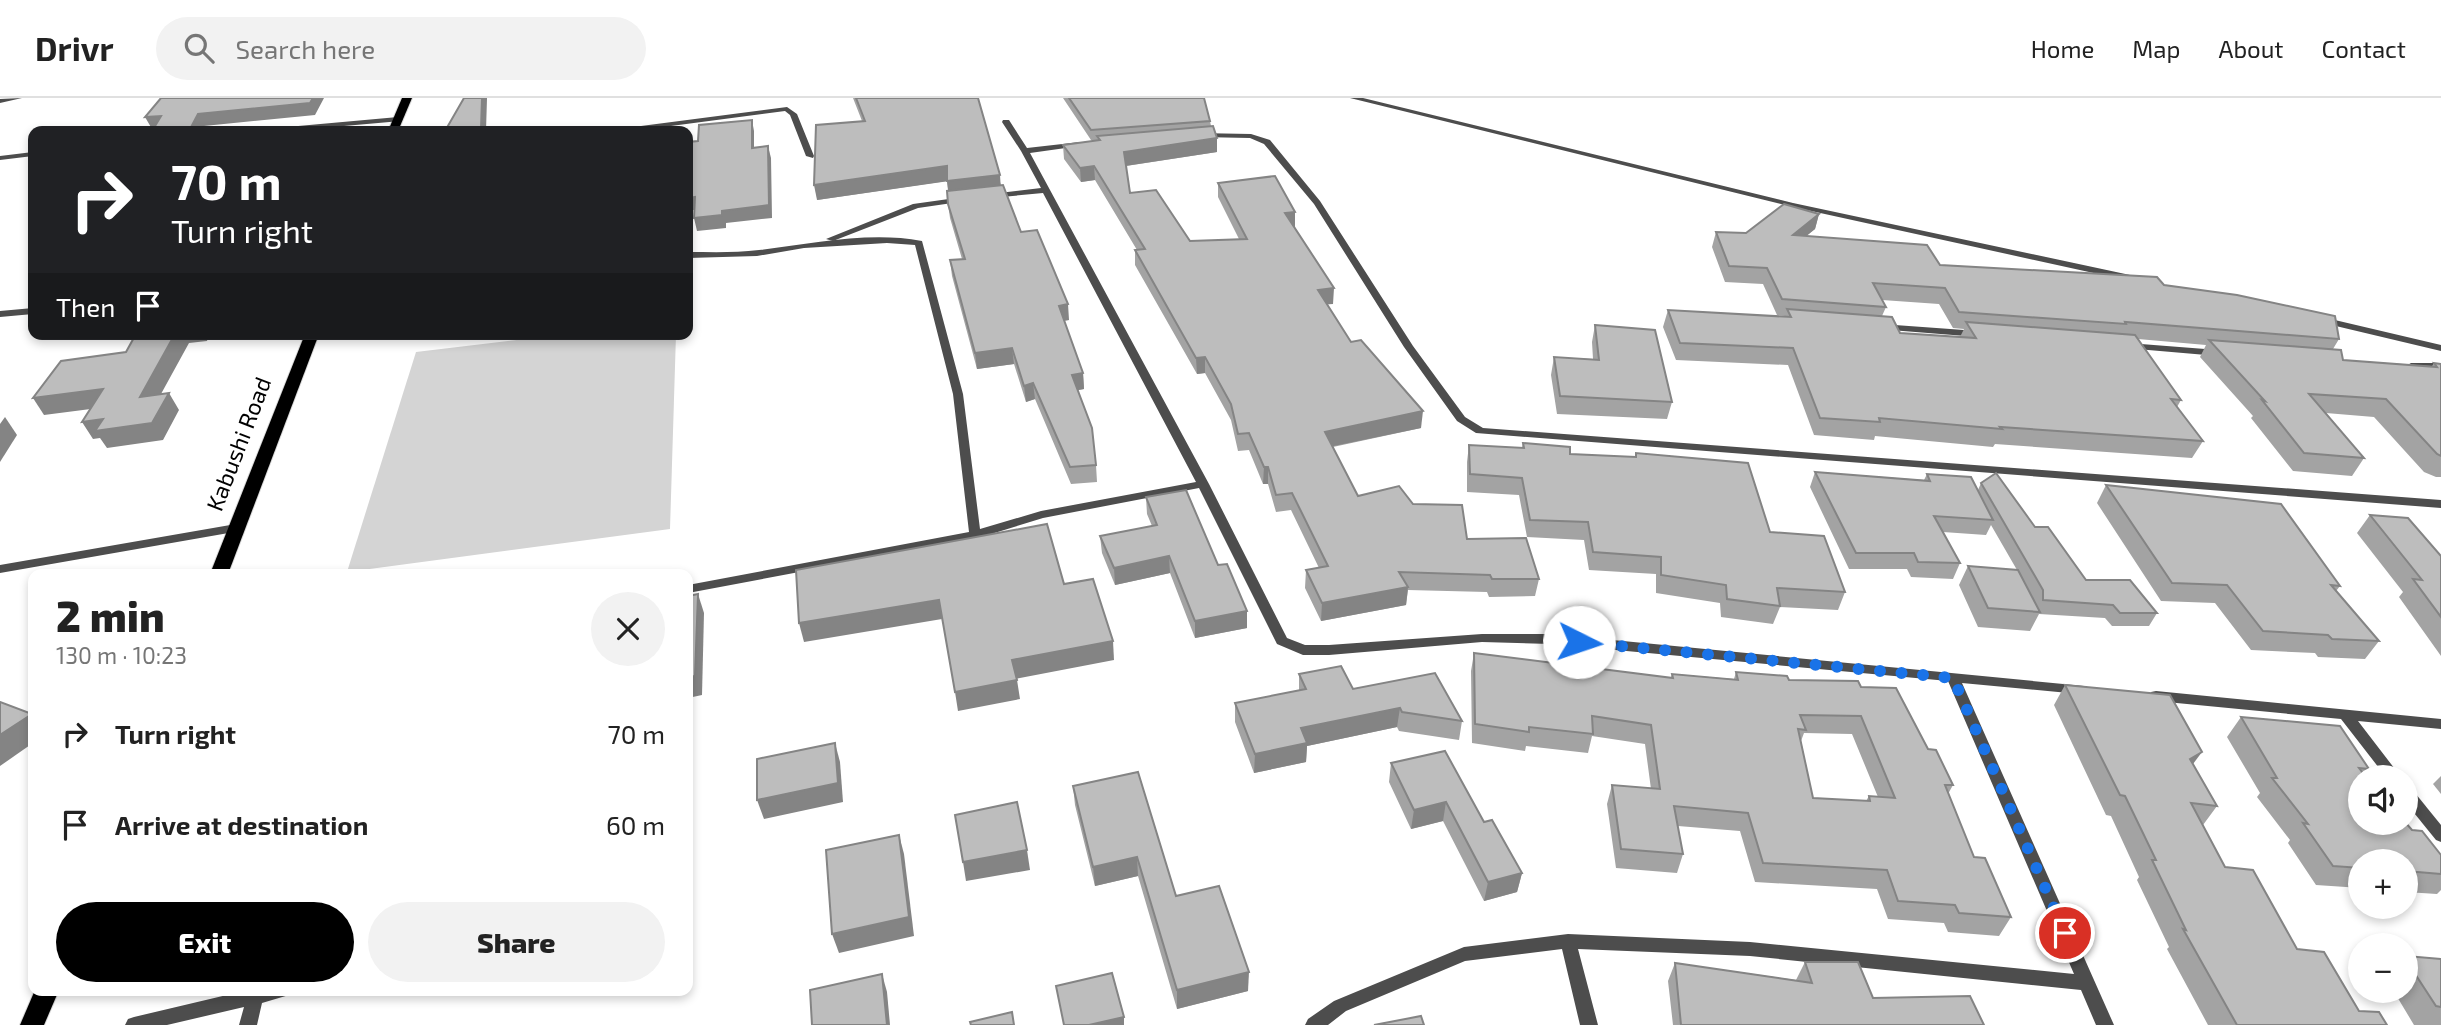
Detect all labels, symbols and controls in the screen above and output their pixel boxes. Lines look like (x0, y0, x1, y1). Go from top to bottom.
search box (156, 17, 646, 80)
text: Drivr (35, 28, 114, 68)
icon: search (180, 29, 218, 67)
text: Search here (236, 33, 375, 64)
text: Home (2031, 34, 2094, 63)
text: Map (2132, 34, 2180, 63)
text: About (2218, 34, 2284, 63)
text: Contact (2322, 34, 2406, 63)
text: 70 m (171, 151, 282, 210)
icon: right (56, 154, 147, 245)
text: Turn right (171, 211, 313, 249)
icon: arrive (129, 287, 167, 325)
text: Then (56, 291, 115, 322)
street label: Kabushi Road (200, 373, 276, 515)
text: 2 min (56, 590, 165, 640)
button: close (591, 592, 665, 666)
position arrow (1542, 605, 1616, 679)
text: 130 m · 10:23 (56, 641, 187, 669)
icon: right (56, 715, 94, 753)
text: Turn right (115, 718, 236, 749)
text: 70 m (607, 718, 665, 749)
map controls (2348, 765, 2418, 1003)
button: sound (2348, 765, 2418, 835)
icon: arrive (56, 806, 94, 844)
text: Arrive at destination (115, 809, 368, 840)
text: 60 m (606, 809, 665, 840)
button: + (2348, 849, 2418, 919)
button: Exit (56, 902, 354, 982)
button: Share (368, 902, 665, 982)
pin (2035, 903, 2095, 963)
icon: arrive (2046, 914, 2084, 952)
button: − (2348, 933, 2418, 1003)

